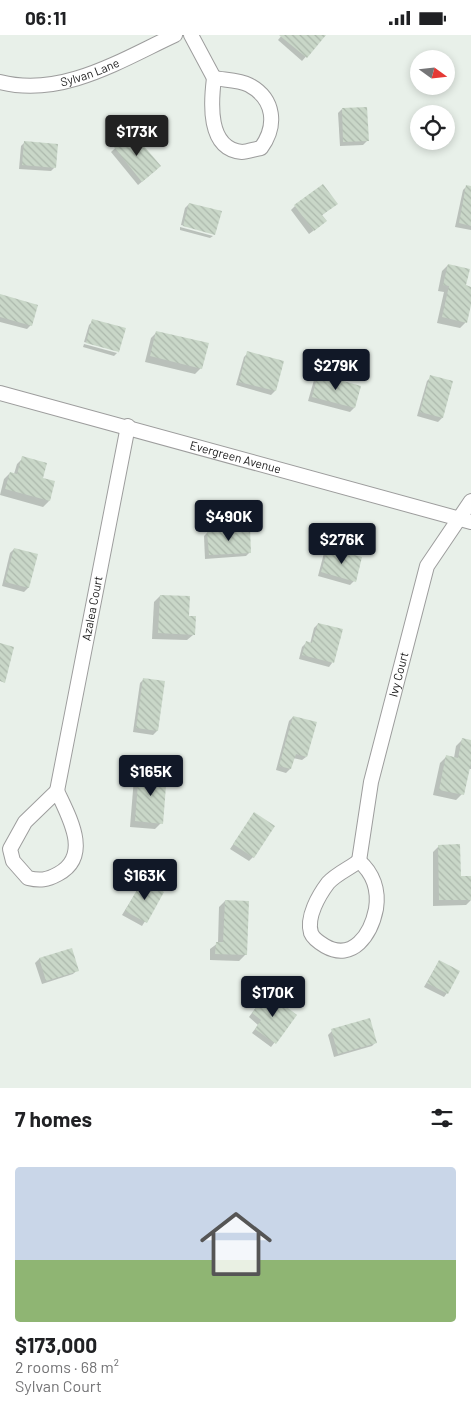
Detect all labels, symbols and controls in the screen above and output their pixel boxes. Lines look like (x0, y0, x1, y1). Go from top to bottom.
text: 06:11 (25, 6, 67, 29)
north arrow (410, 50, 455, 95)
map controls (410, 50, 455, 150)
street label: Sylvan Lane (59, 55, 121, 88)
button: locate (410, 105, 455, 150)
pin: $173K (102, 115, 172, 157)
text: $173K (116, 121, 158, 140)
pin: $279K (301, 349, 371, 391)
text: $279K (314, 355, 358, 374)
street label: Evergreen Avenue (188, 437, 283, 476)
pin: $490K (194, 499, 264, 542)
text: $490K (206, 506, 252, 525)
pin: $276K (307, 523, 377, 565)
text: $276K (320, 529, 364, 548)
street label: Azalea Court (78, 575, 105, 642)
street label: Ivy Court (385, 650, 410, 698)
pin: $165K (116, 755, 186, 797)
text: $165K (130, 761, 172, 780)
pin: $163K (110, 859, 180, 901)
text: $163K (124, 865, 166, 884)
pin: $170K (238, 975, 308, 1018)
text: $170K (252, 982, 294, 1001)
icon: filters (428, 1104, 456, 1132)
text: 7 homes (15, 1106, 92, 1131)
icon: home (191, 1199, 281, 1289)
text: $173,000 (15, 1332, 97, 1357)
text: 2 rooms · 68 m² (15, 1357, 119, 1376)
text: Sylvan Court (15, 1376, 102, 1395)

